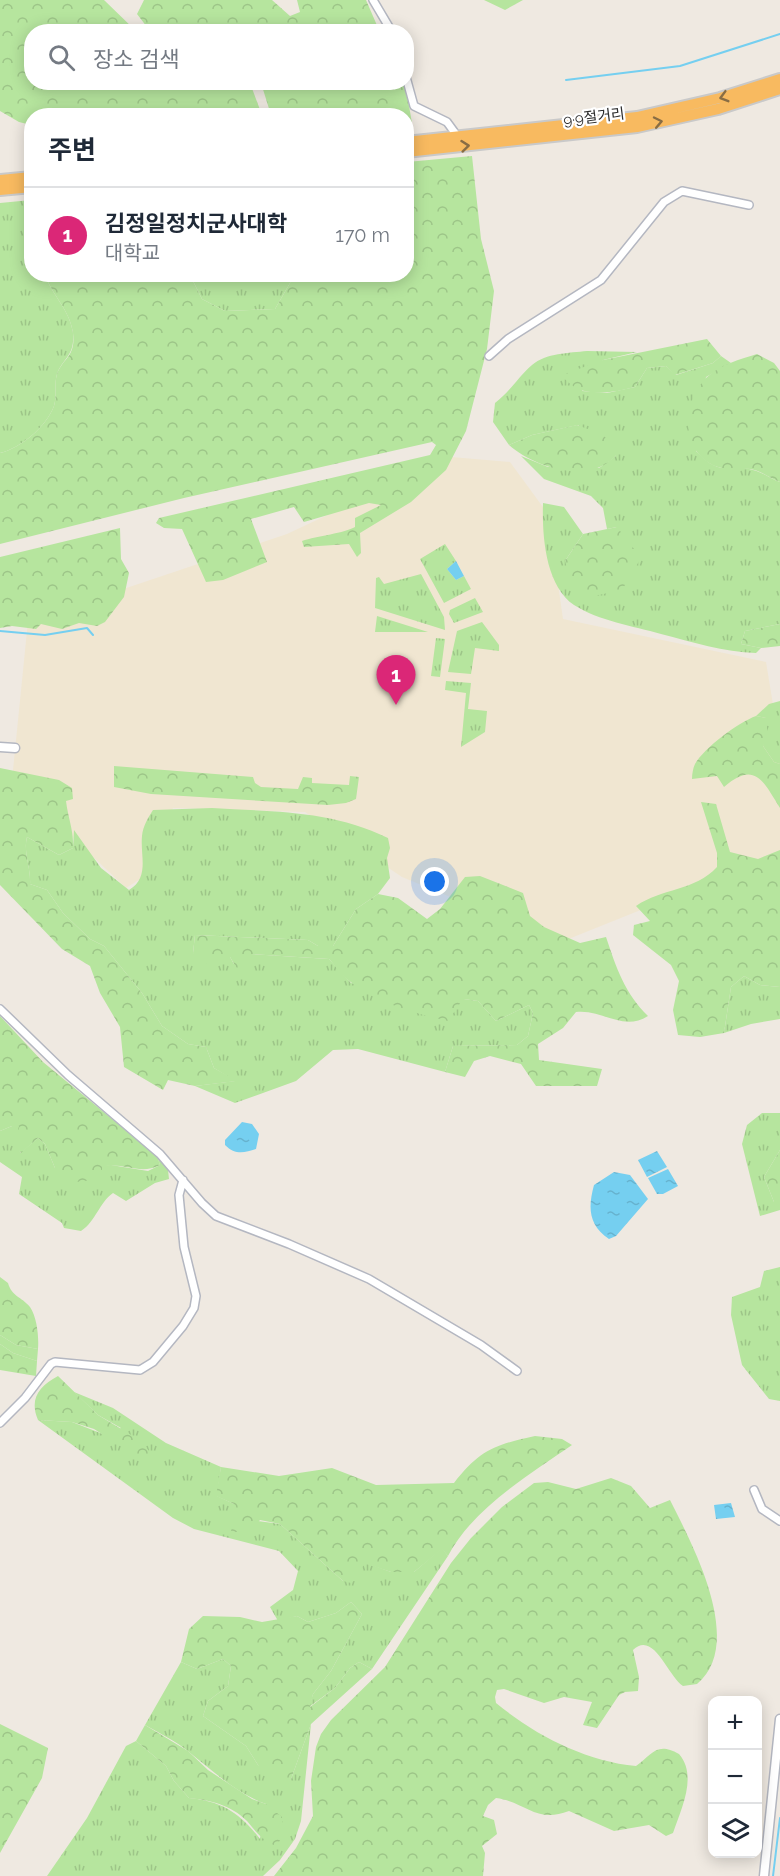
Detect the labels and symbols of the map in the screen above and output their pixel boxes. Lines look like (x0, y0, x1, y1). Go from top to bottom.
one-way arrow (719, 90, 730, 102)
street label: 9·9절거리 (562, 104, 626, 130)
one-way arrow (653, 116, 663, 129)
one-way arrow (460, 140, 469, 153)
pin: 1 (376, 656, 416, 705)
your location (420, 867, 449, 896)

